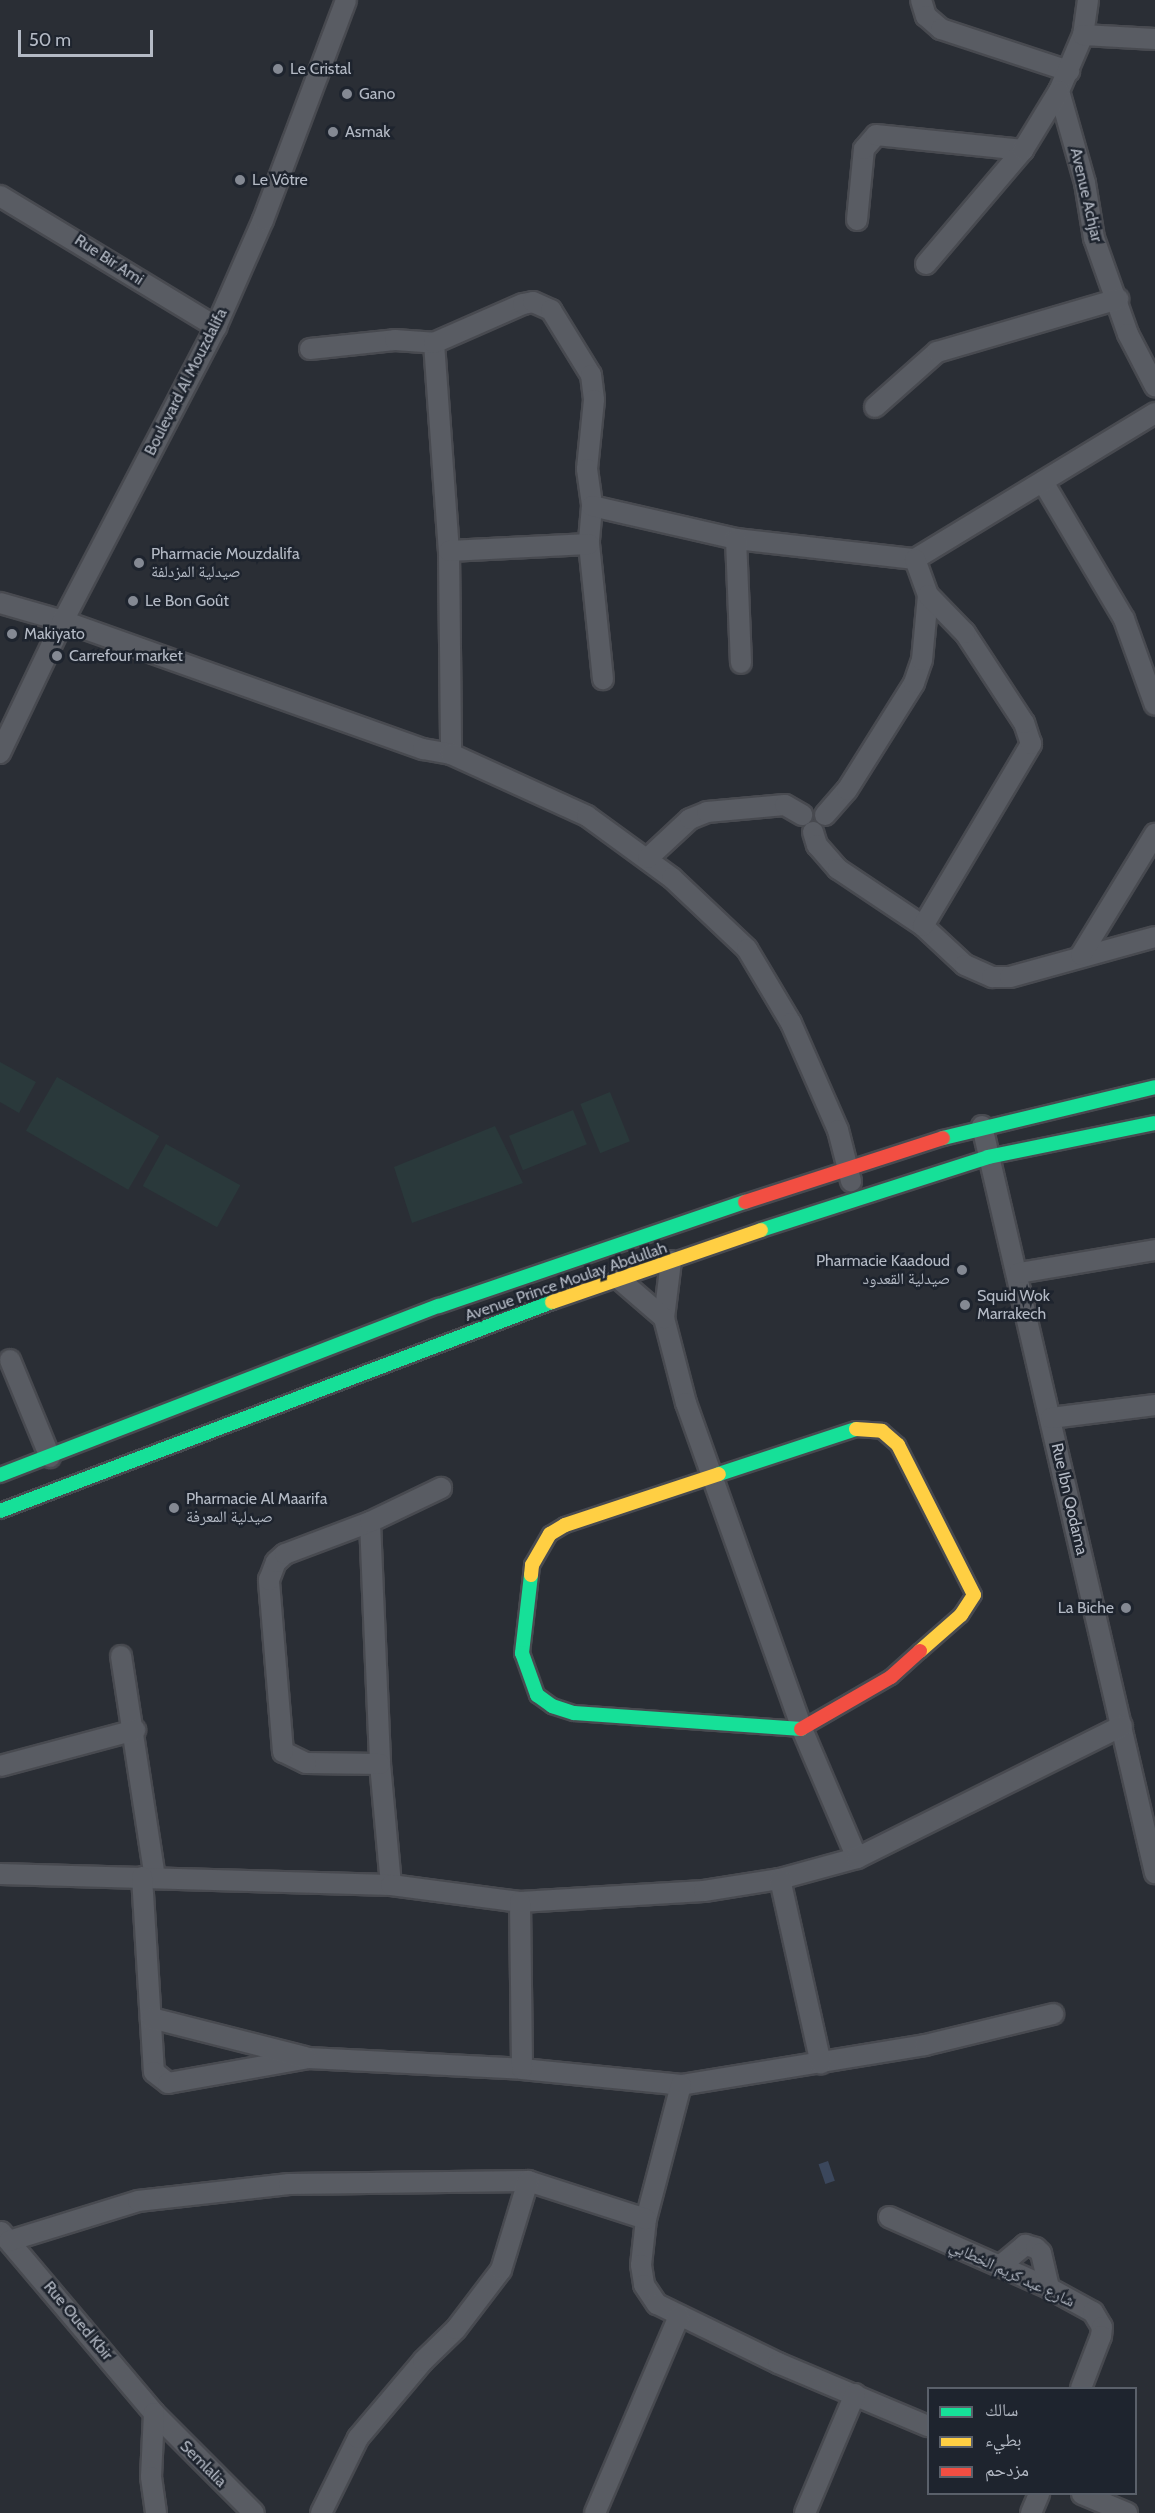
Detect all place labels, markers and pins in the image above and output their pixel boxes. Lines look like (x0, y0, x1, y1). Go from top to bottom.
place label: Le Cristal (290, 59, 351, 79)
marker: Le Cristal (271, 62, 285, 76)
place label: Gano (359, 84, 395, 104)
marker: Gano (340, 87, 354, 101)
place label: Asmak (345, 122, 390, 142)
marker: Asmak (326, 125, 340, 139)
place label: Le Vôtre (252, 170, 308, 190)
marker: Le Vôtre (233, 173, 247, 187)
place label: Pharmacie Mouzdalifa صيدلية المزدلفة (151, 544, 300, 582)
marker: Pharmacie Mouzdalifa صيدلية المزدلفة (132, 556, 146, 570)
place label: Le Bon Goût (145, 591, 229, 611)
marker: Le Bon Goût (126, 594, 140, 608)
place label: Makiyato (24, 624, 85, 644)
marker: Makiyato (5, 627, 19, 641)
place label: Carrefour market (69, 646, 183, 666)
marker: Carrefour market (50, 649, 64, 663)
place label: Pharmacie Kaadoud صيدلية القعدود (816, 1251, 950, 1289)
marker: Pharmacie Kaadoud صيدلية القعدود (955, 1263, 969, 1277)
place label: Squid Wok Marrakech (977, 1286, 1050, 1324)
marker: Squid Wok Marrakech (958, 1298, 972, 1312)
place label: Pharmacie Al Maarifa صيدلية المعرفة (186, 1489, 327, 1527)
marker: Pharmacie Al Maarifa صيدلية المعرفة (167, 1501, 181, 1515)
place label: La Biche (1058, 1598, 1114, 1618)
marker: La Biche (1119, 1601, 1133, 1615)

